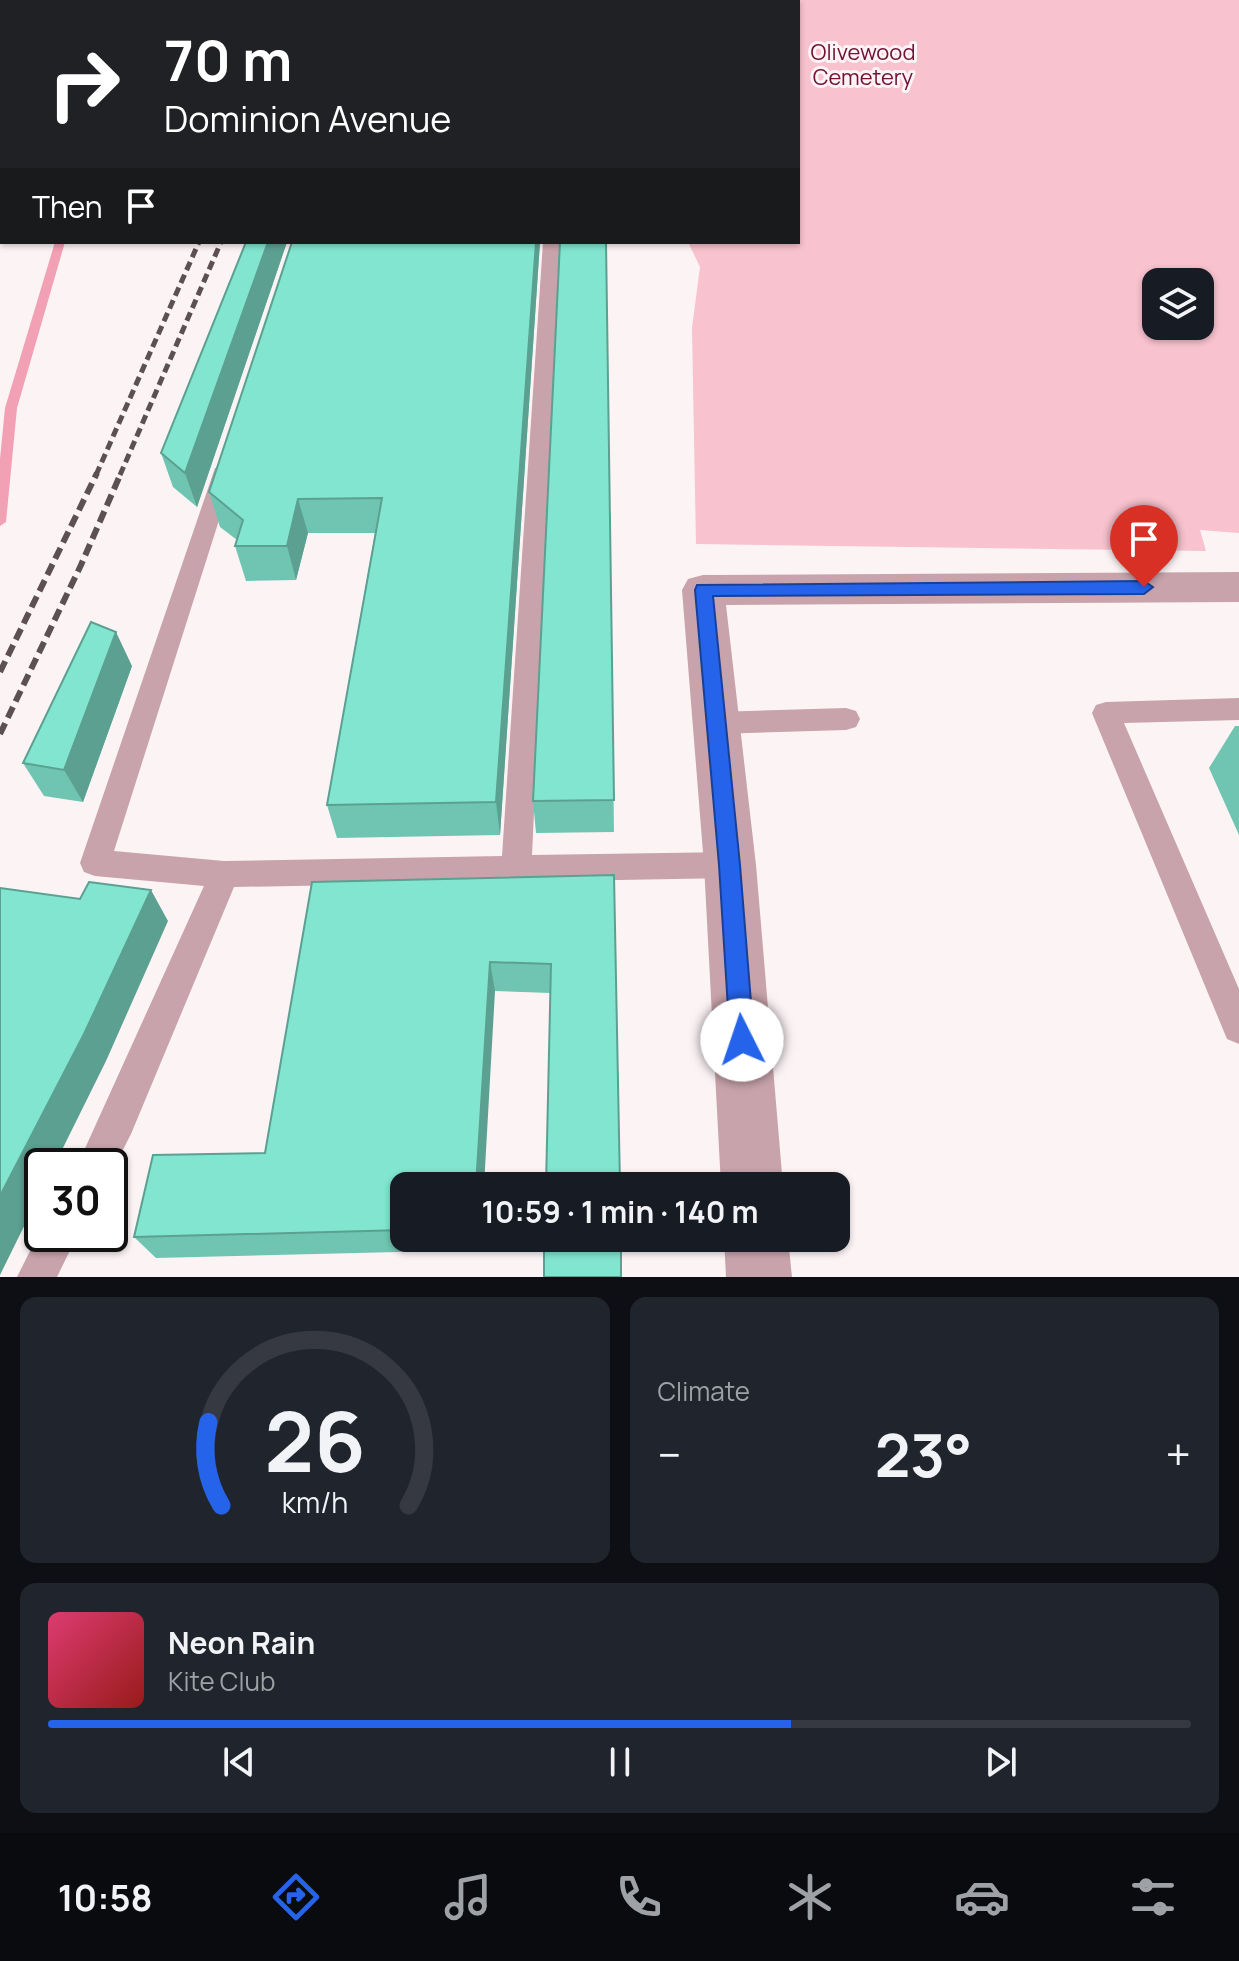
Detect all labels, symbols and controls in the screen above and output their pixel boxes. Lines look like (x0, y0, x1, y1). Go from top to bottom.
text: 70 m (164, 21, 292, 98)
icon: right (32, 32, 136, 136)
park label: Olivewood Cemetery (811, 37, 915, 92)
text: Dominion Avenue (164, 94, 451, 143)
icon: arrive (119, 184, 163, 228)
text: Then (32, 186, 103, 227)
map controls (1142, 268, 1214, 340)
button: layers (1142, 268, 1214, 340)
pin (1110, 505, 1178, 587)
icon: arrive (1122, 517, 1166, 561)
position arrow (700, 998, 784, 1082)
speed limit sign: 30 (24, 1148, 128, 1252)
text: 10:59 · 1 min · 140 m (482, 1191, 758, 1232)
text: Climate (658, 1373, 750, 1409)
text: 26 (264, 1383, 365, 1497)
text: 23° (875, 1413, 972, 1495)
text: − (658, 1424, 681, 1484)
text: + (1166, 1424, 1191, 1484)
text: km/h (282, 1483, 348, 1522)
text: Neon Rain (168, 1622, 315, 1663)
text: Kite Club (168, 1663, 275, 1699)
icon: previous (217, 1740, 261, 1784)
icon: pause (598, 1740, 642, 1784)
icon: next (979, 1740, 1023, 1784)
icon: directions (268, 1869, 324, 1925)
icon: music (440, 1869, 496, 1925)
icon: phone (611, 1869, 667, 1925)
icon: climate (782, 1869, 838, 1925)
icon: car (954, 1869, 1010, 1925)
icon: filters (1125, 1869, 1181, 1925)
text: 10:58 (58, 1873, 153, 1922)

